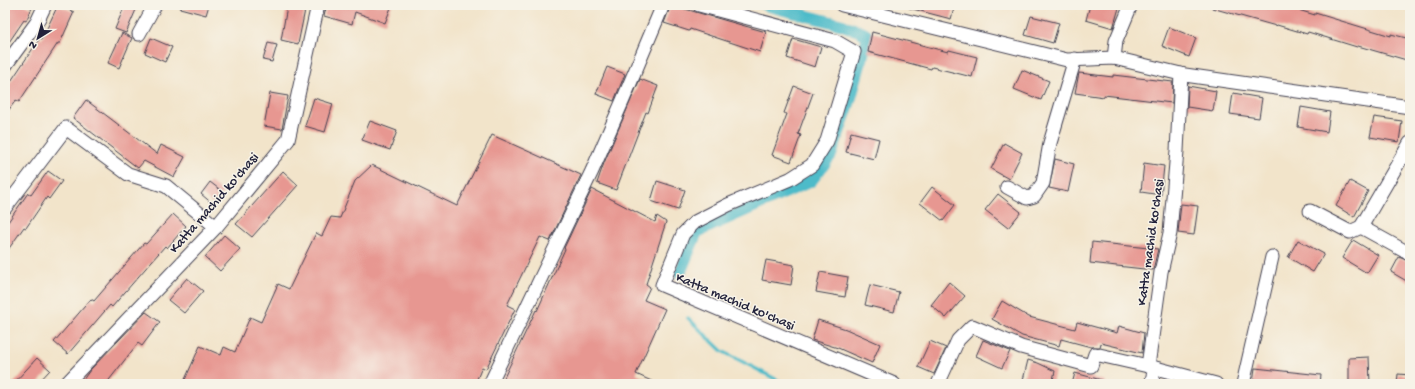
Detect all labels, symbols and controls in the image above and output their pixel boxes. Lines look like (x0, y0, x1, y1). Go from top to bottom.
north arrow (18, 18, 58, 58)
text: N (27, 37, 40, 51)
street label: Katta machid ko'chasi (167, 150, 263, 257)
street label: Katta machid ko'chasi (1134, 178, 1169, 307)
street label: Katta machid ko'chasi (673, 269, 797, 335)

